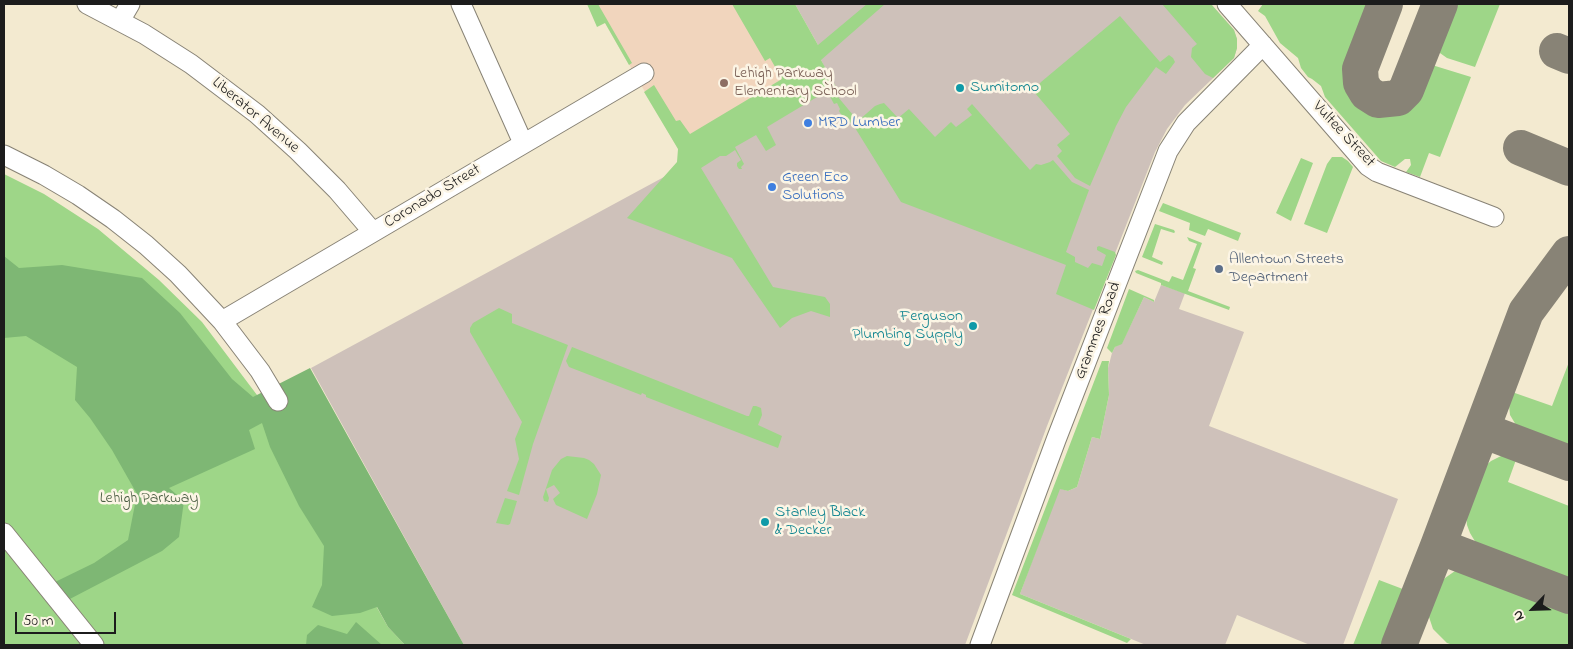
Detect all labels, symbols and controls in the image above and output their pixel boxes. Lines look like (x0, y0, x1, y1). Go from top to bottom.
place label: Lehigh Parkway Elementary School (734, 64, 857, 102)
street label: Liberator Avenue (207, 74, 303, 158)
marker: Lehigh Parkway Elementary School (718, 77, 730, 89)
place label: Sumitomo (970, 78, 1039, 98)
marker: Sumitomo (954, 82, 966, 94)
street label: Vultee Street (1308, 98, 1378, 172)
place label: MRD Lumber (818, 113, 900, 133)
marker: MRD Lumber (802, 117, 814, 129)
street label: Coronado Street (382, 161, 484, 233)
place label: Green Eco Solutions (782, 168, 848, 206)
marker: Green Eco Solutions (766, 181, 778, 193)
place label: Allentown Streets Department (1229, 250, 1344, 288)
marker: Allentown Streets Department (1213, 263, 1225, 275)
street label: Grammes Road (1072, 280, 1126, 382)
place label: Ferguson Plumbing Supply (852, 307, 963, 345)
marker: Ferguson Plumbing Supply (967, 320, 979, 332)
park label: Lehigh Parkway (100, 489, 198, 509)
place label: Stanley Black & Decker (775, 503, 865, 541)
marker: Stanley Black & Decker (759, 516, 771, 528)
north arrow (1508, 584, 1558, 634)
scale bar (18, 602, 119, 634)
text: N (1507, 607, 1530, 624)
text: 50 m (23, 610, 53, 632)

